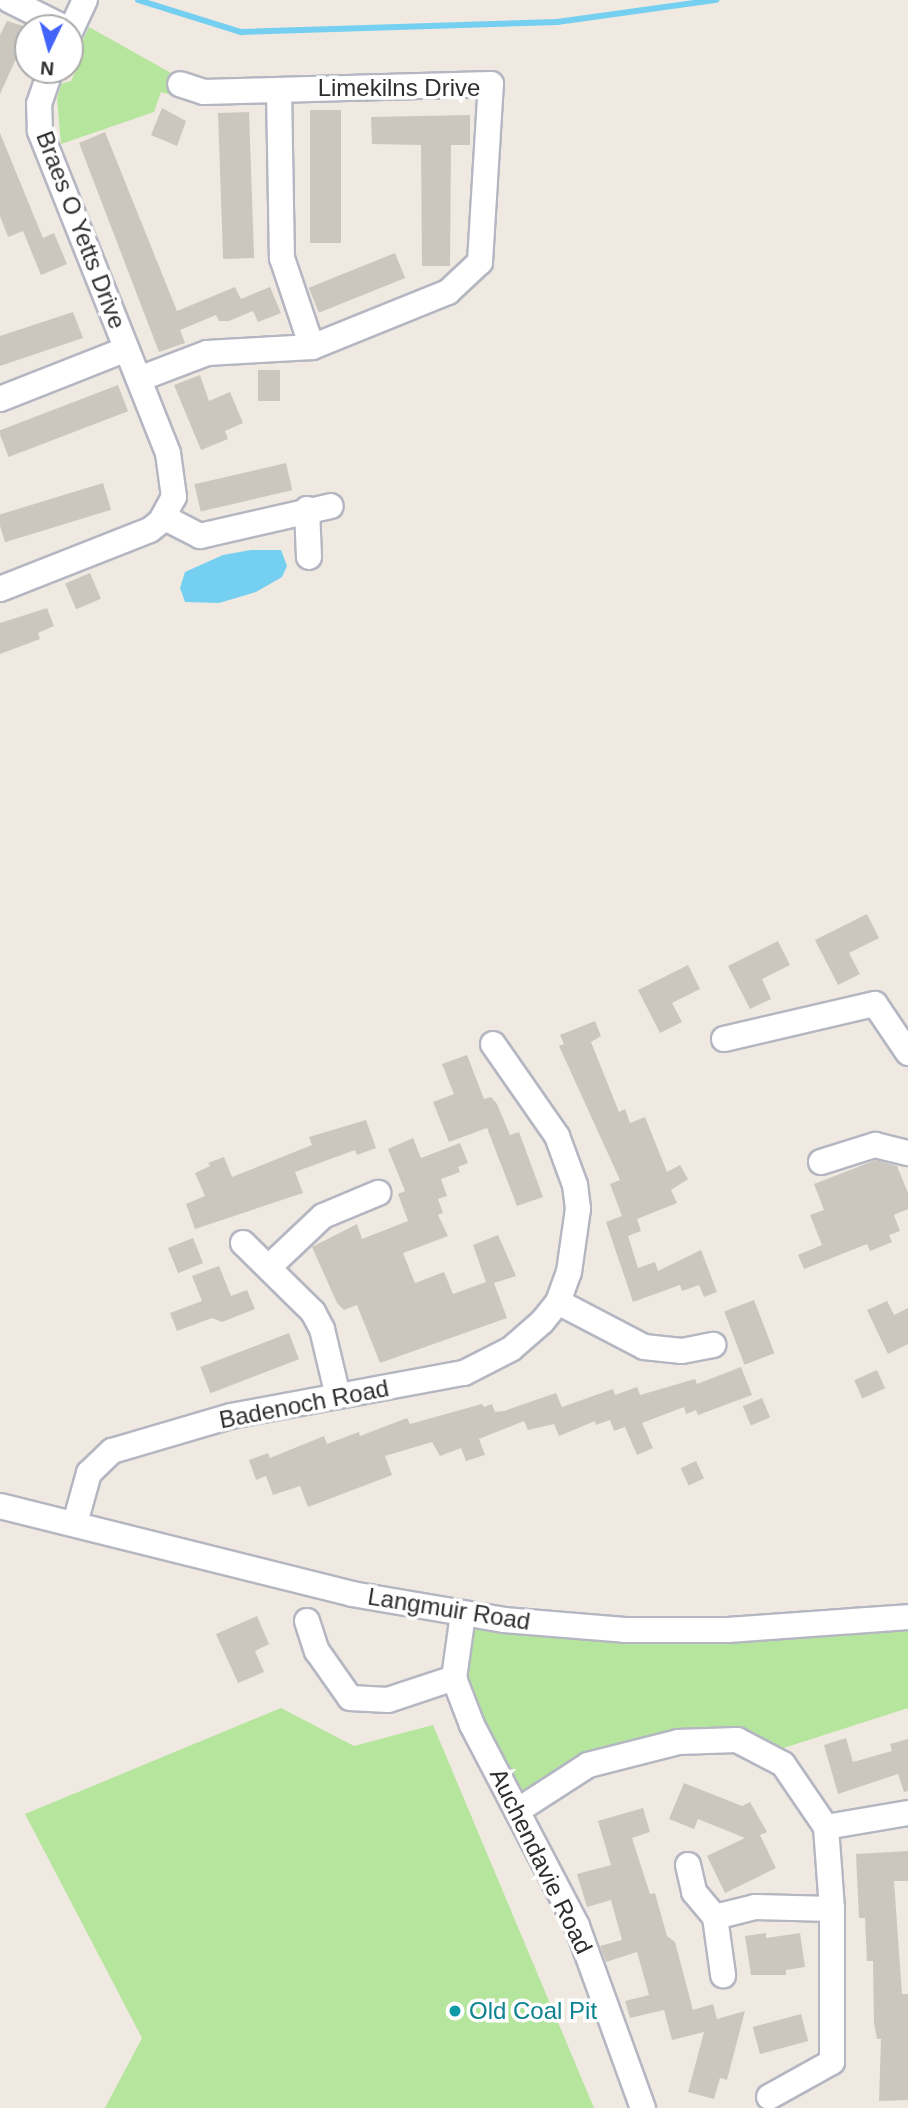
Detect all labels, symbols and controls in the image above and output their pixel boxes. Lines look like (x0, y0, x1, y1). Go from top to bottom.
north arrow (14, 14, 84, 84)
text: N (40, 57, 55, 79)
street label: Limekilns Drive (318, 74, 480, 102)
street label: Braes O Yetts Drive (30, 127, 132, 333)
street label: Badenoch Road (217, 1373, 391, 1435)
street label: Langmuir Road (366, 1582, 532, 1636)
street label: Auchendavie Road (484, 1764, 598, 1958)
place label: Old Coal Pit (469, 1997, 597, 2025)
marker: Old Coal Pit (447, 2003, 463, 2019)

